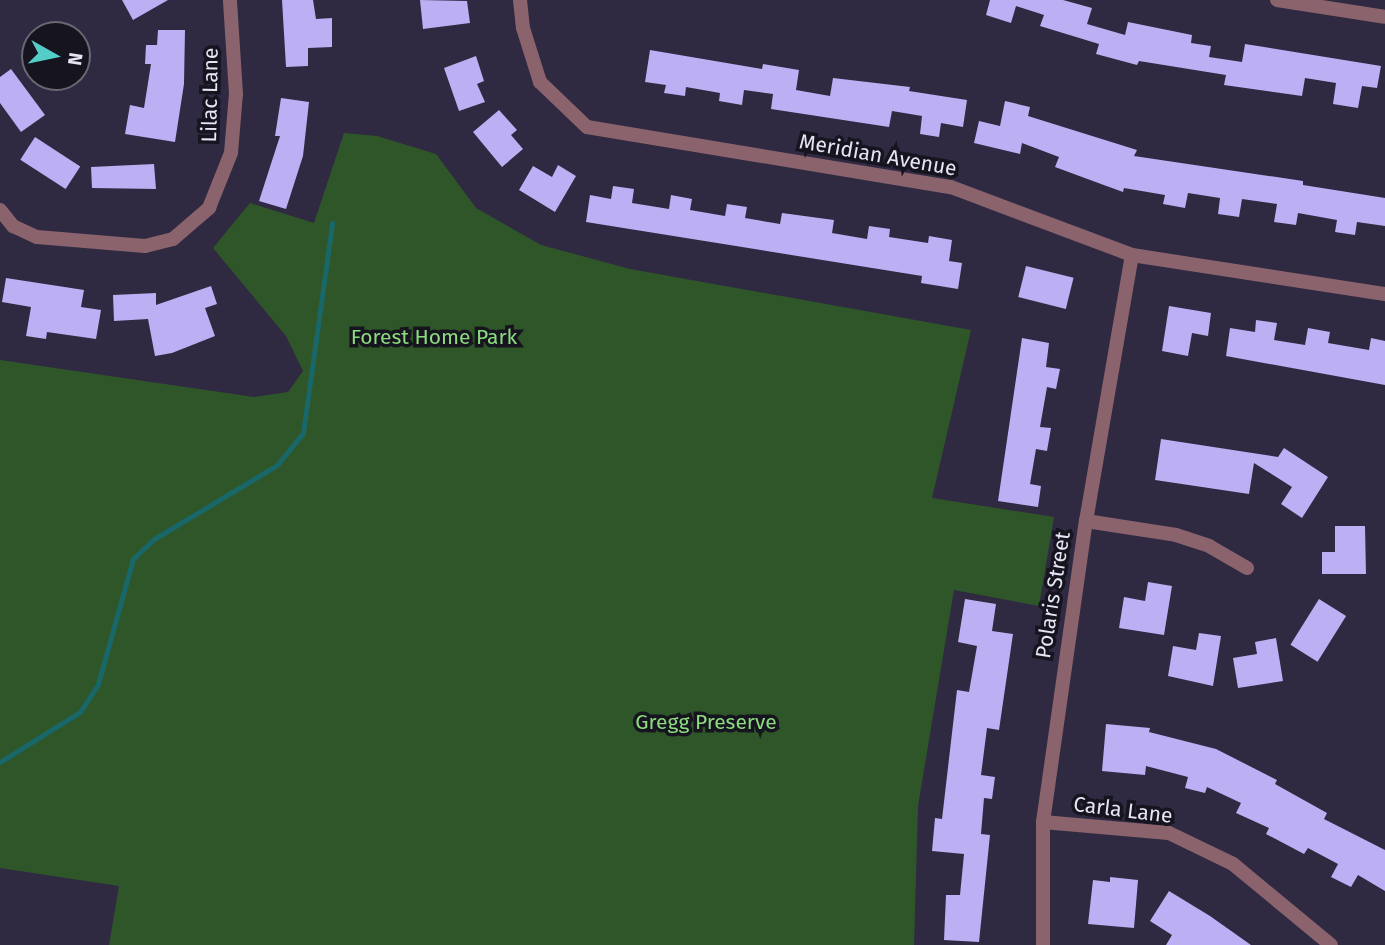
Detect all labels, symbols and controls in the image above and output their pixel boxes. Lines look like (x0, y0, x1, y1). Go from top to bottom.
north arrow (21, 21, 91, 91)
street label: Lilac Lane (197, 47, 223, 143)
text: N (63, 51, 88, 67)
street label: Meridian Avenue (797, 129, 959, 181)
park label: Forest Home Park (351, 324, 517, 350)
street label: Polaris Street (1031, 530, 1075, 660)
park label: Gregg Preserve (635, 709, 777, 735)
street label: Carla Lane (1072, 791, 1174, 829)

